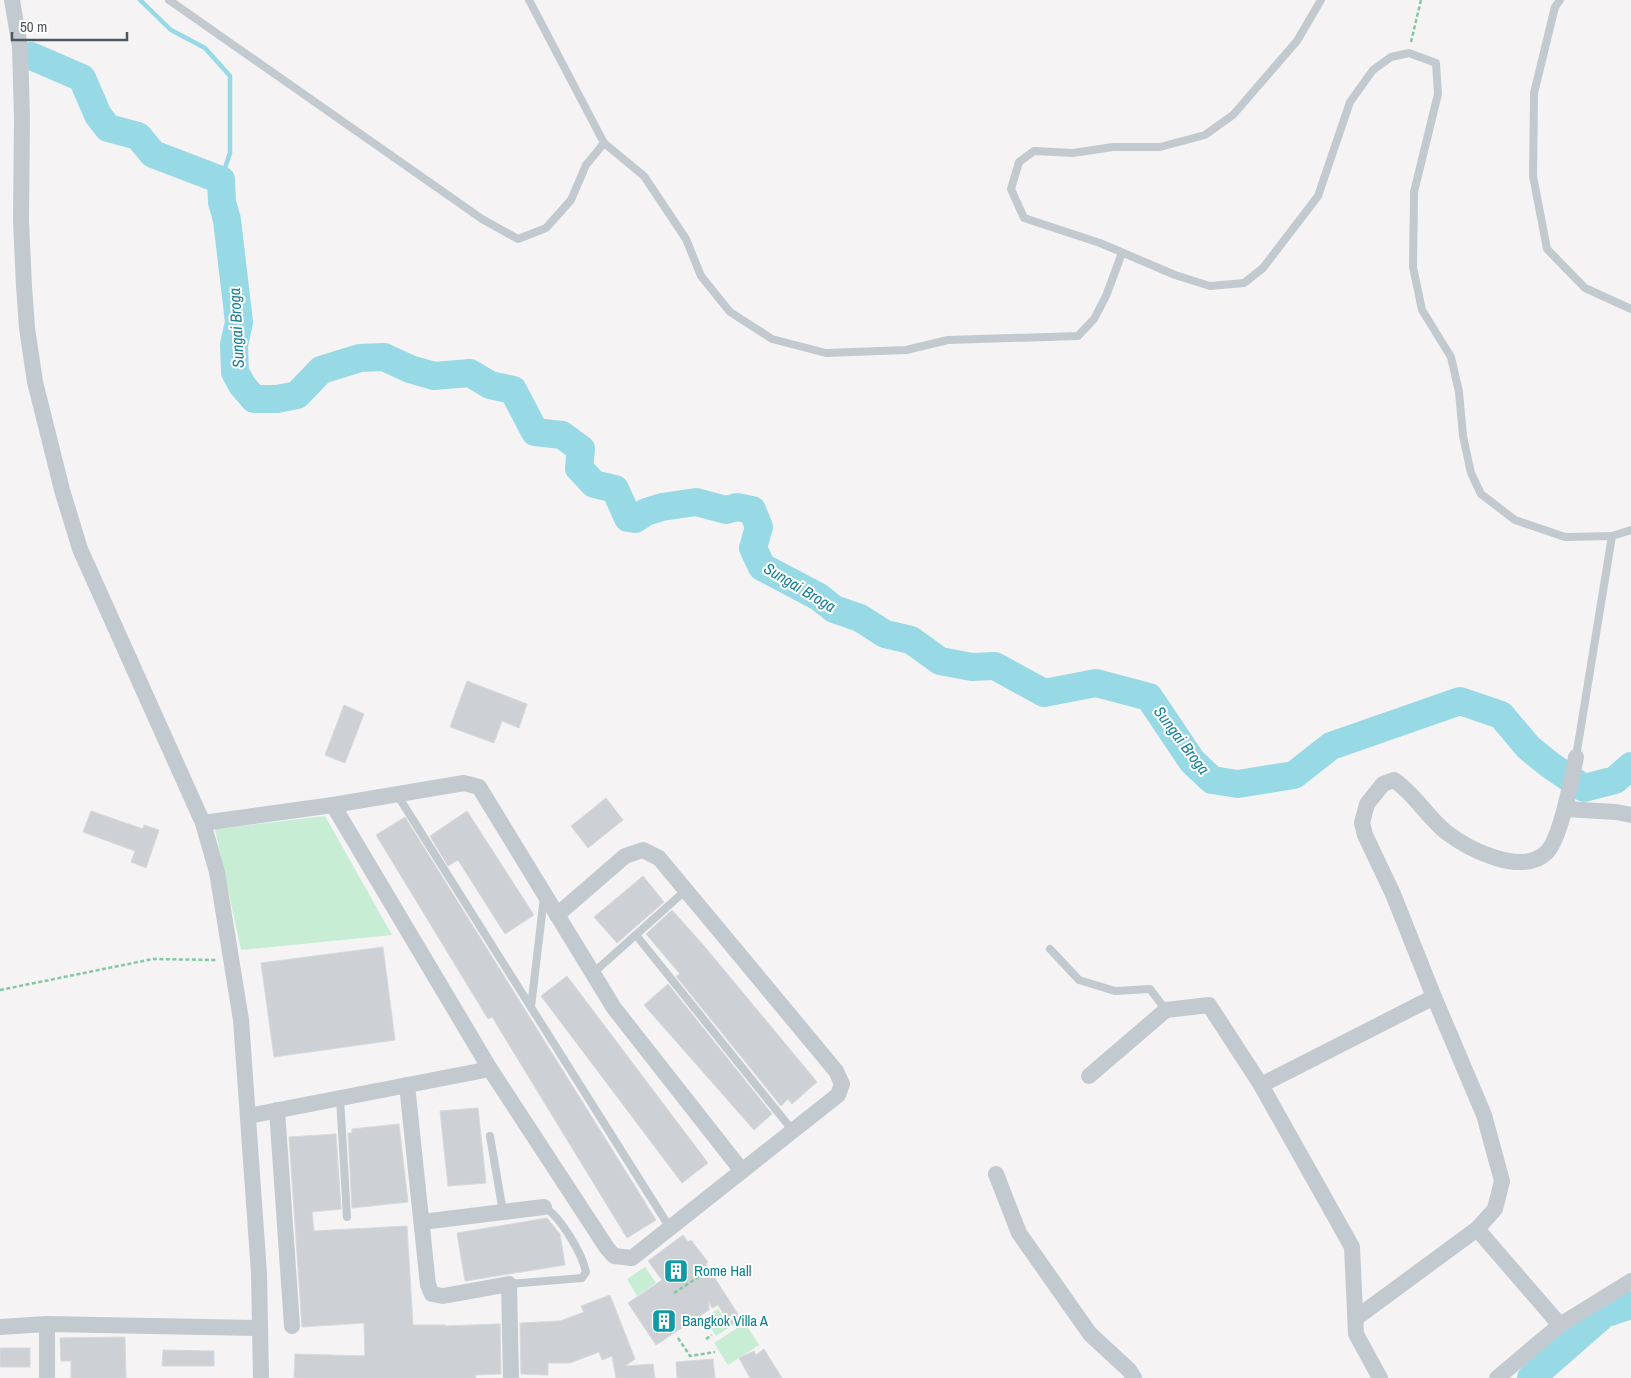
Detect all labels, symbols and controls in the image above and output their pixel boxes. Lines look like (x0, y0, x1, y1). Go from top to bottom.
scale bar (12, 10, 128, 42)
text: 50 m (20, 16, 47, 37)
water label: Sungai Broga (223, 287, 249, 369)
water label: Sungai Broga (760, 557, 840, 617)
water label: Sungai Broga (1149, 701, 1215, 779)
building icon: Rome Hall (663, 1258, 689, 1284)
place label: Rome Hall (694, 1260, 751, 1281)
building icon: Bangkok Villa A (651, 1308, 677, 1334)
place label: Bangkok Villa A (682, 1310, 769, 1331)

